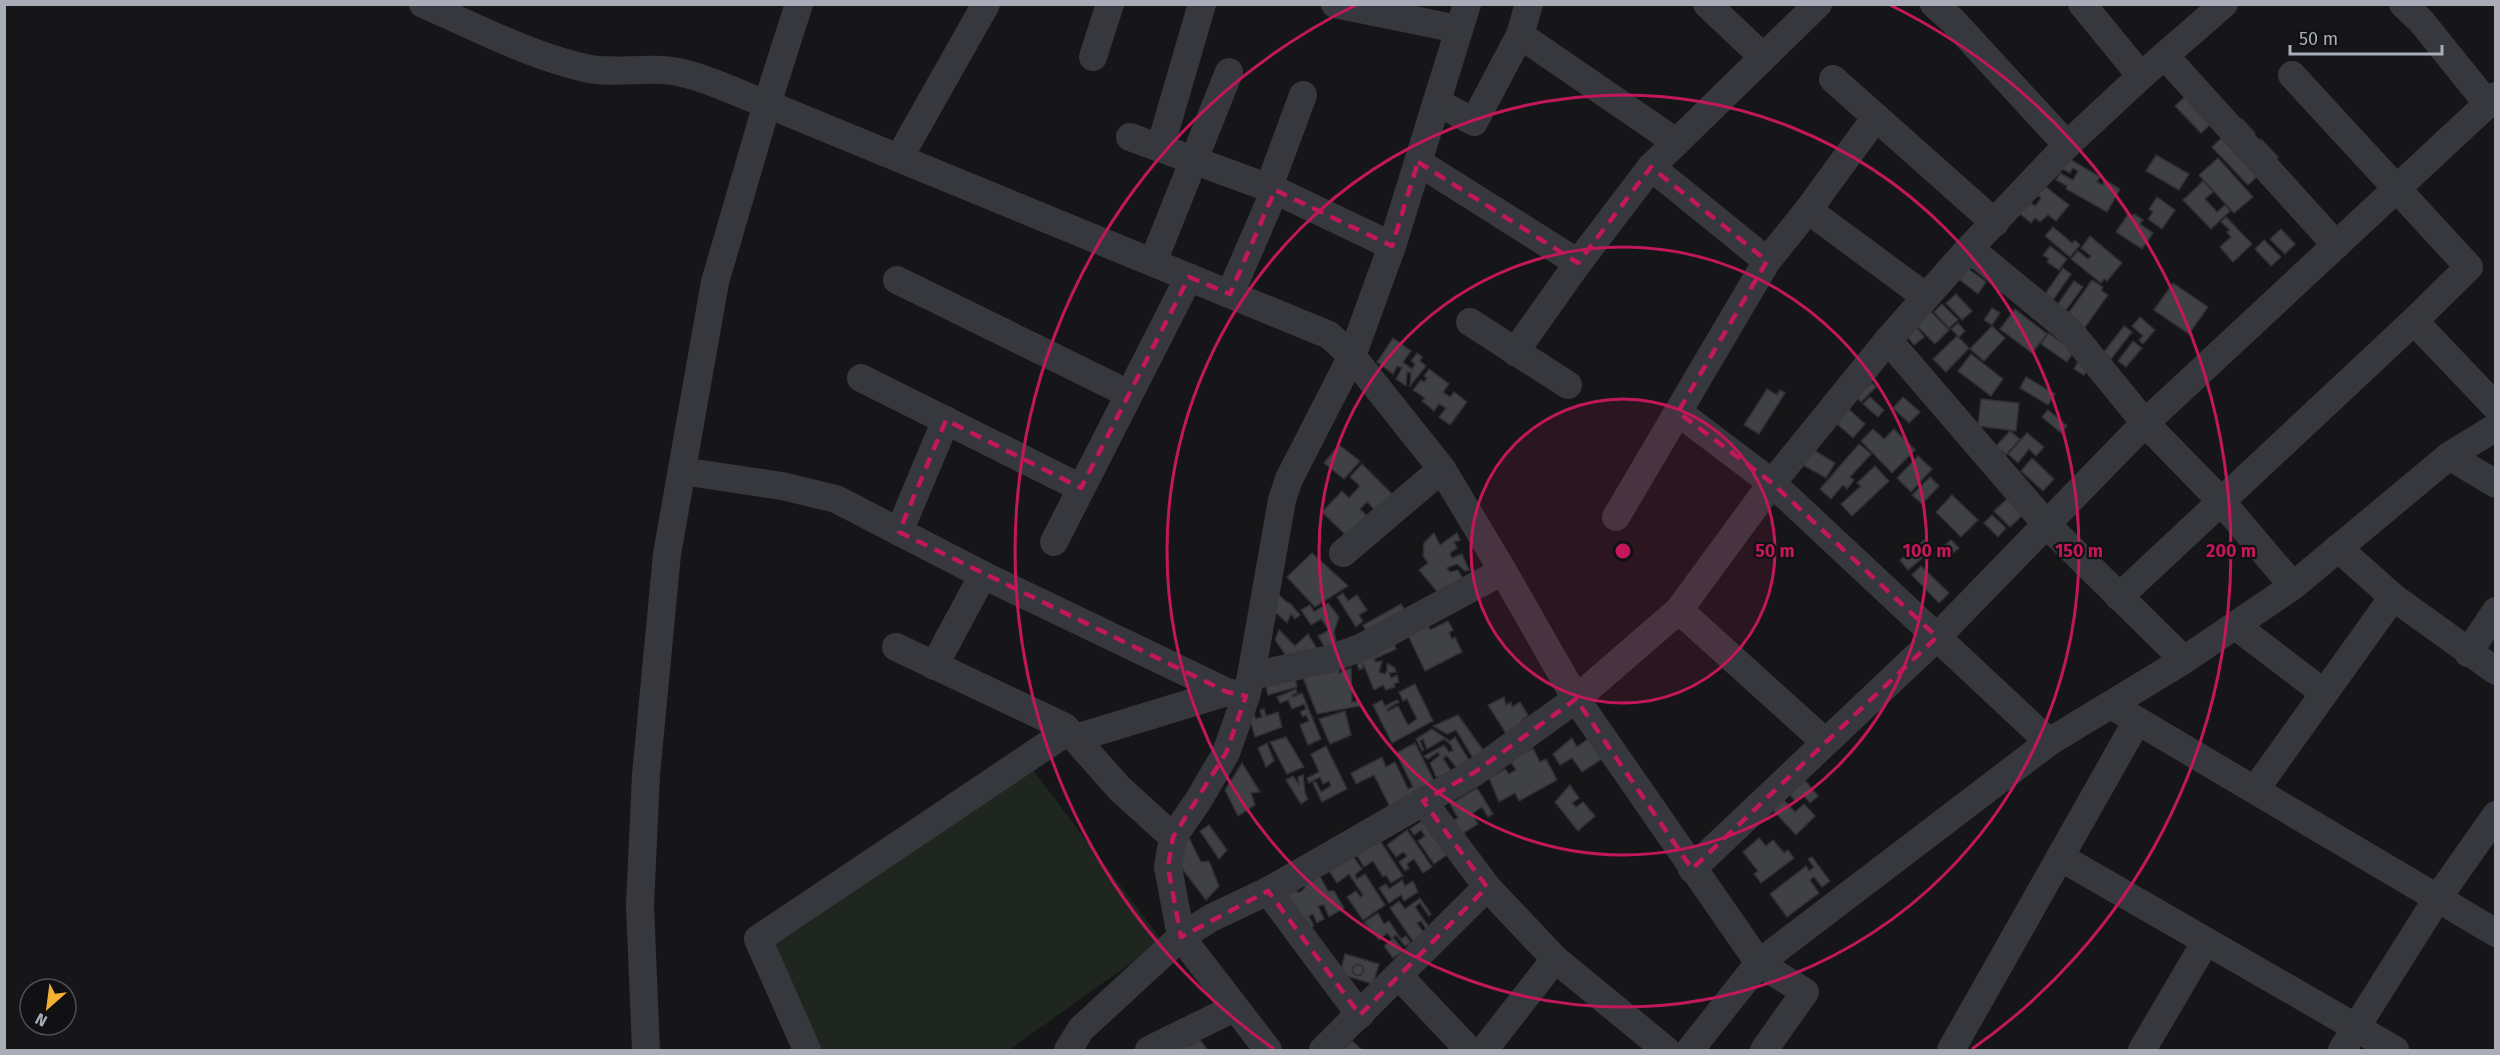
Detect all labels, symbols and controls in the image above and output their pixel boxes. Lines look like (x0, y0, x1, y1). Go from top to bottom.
scale bar (2290, 18, 2442, 56)
text: 50 m (2299, 28, 2338, 50)
text: 50 m (1755, 540, 1795, 562)
text: 100 m (1903, 540, 1951, 562)
text: 150 m (2055, 540, 2103, 562)
text: 200 m (2206, 540, 2256, 562)
centre of rings (1613, 541, 1633, 561)
north arrow (18, 977, 78, 1037)
text: N (32, 1009, 50, 1031)

